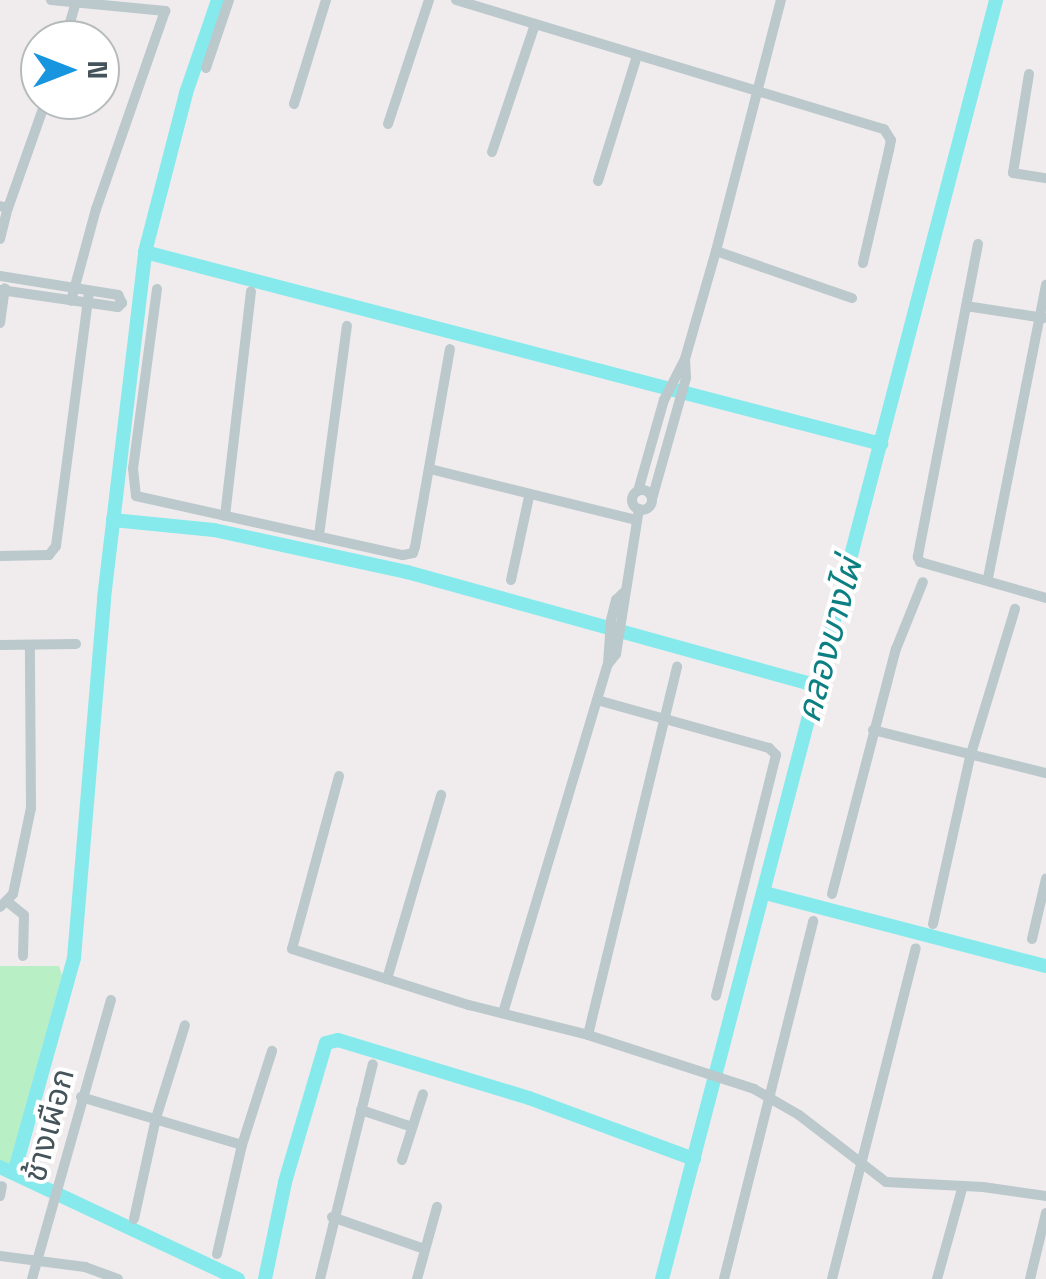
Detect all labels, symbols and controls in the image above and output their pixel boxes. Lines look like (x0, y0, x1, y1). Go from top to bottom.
north arrow (20, 20, 120, 120)
text: N (80, 61, 116, 79)
water label: คลองบางไผ่ (787, 554, 871, 726)
street label: ช้างเผือก (16, 1064, 82, 1186)

